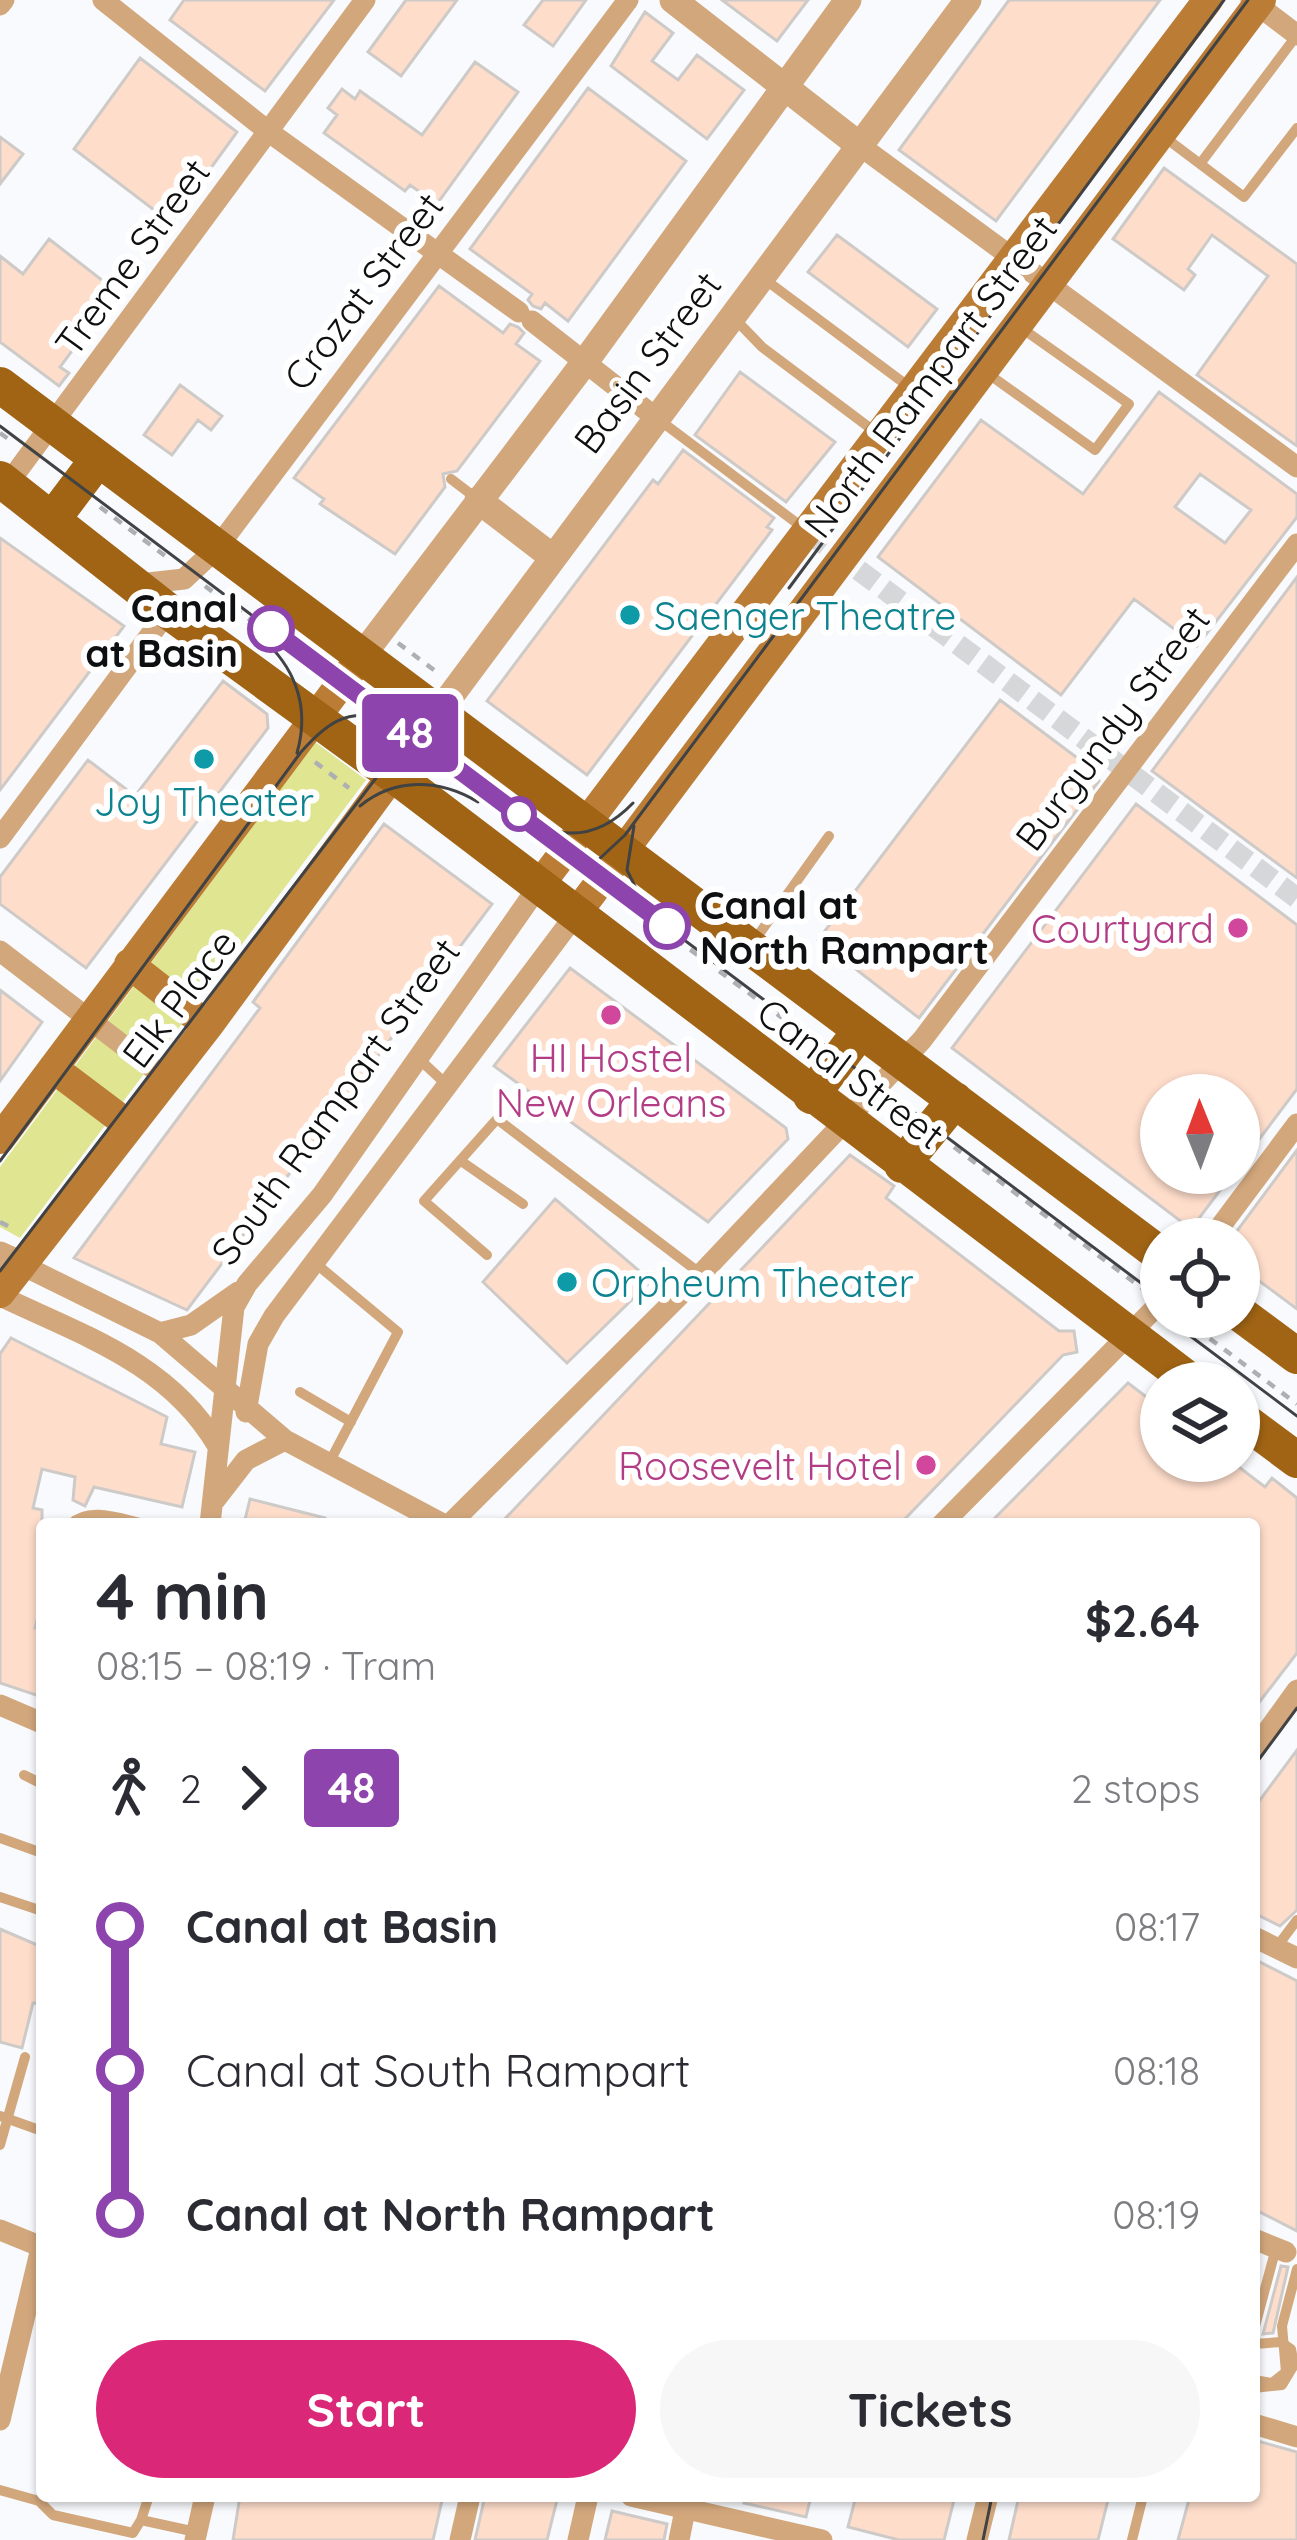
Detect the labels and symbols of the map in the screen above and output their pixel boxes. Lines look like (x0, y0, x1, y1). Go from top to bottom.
street label: Treme Street (44, 149, 220, 365)
street label: Crozat Street (273, 182, 453, 400)
street label: North Rampart Street (793, 205, 1067, 547)
street label: Basin Street (563, 261, 731, 463)
place label: Canal at Basin (85, 583, 238, 677)
place label: Saenger Theatre (654, 591, 956, 640)
street label: Burgundy Street (1004, 596, 1220, 860)
marker: Saenger Theatre (617, 602, 643, 628)
marker: Canal at Basin (249, 607, 293, 651)
line badge: 48 (356, 694, 464, 772)
marker: Joy Theater (191, 746, 217, 772)
place label: Joy Theater (94, 777, 314, 826)
unlabelled marker (503, 798, 535, 830)
place label: Canal at North Rampart (700, 880, 989, 974)
marker: Canal at North Rampart (645, 904, 689, 948)
place label: Courtyard (1031, 904, 1214, 953)
marker: Courtyard (1225, 915, 1251, 941)
street label: Elk Place (111, 919, 247, 1077)
street label: South Rampart Street (200, 928, 470, 1274)
street label: Canal Street (748, 987, 954, 1159)
marker: HI Hostel New Orleans (598, 1002, 624, 1028)
place label: HI Hostel New Orleans (496, 1033, 726, 1127)
north arrow (1140, 1074, 1260, 1194)
place label: Orpheum Theater (591, 1258, 914, 1307)
marker: Orpheum Theater (554, 1269, 580, 1295)
place label: Roosevelt Hotel (618, 1441, 902, 1490)
marker: Roosevelt Hotel (913, 1452, 939, 1478)

